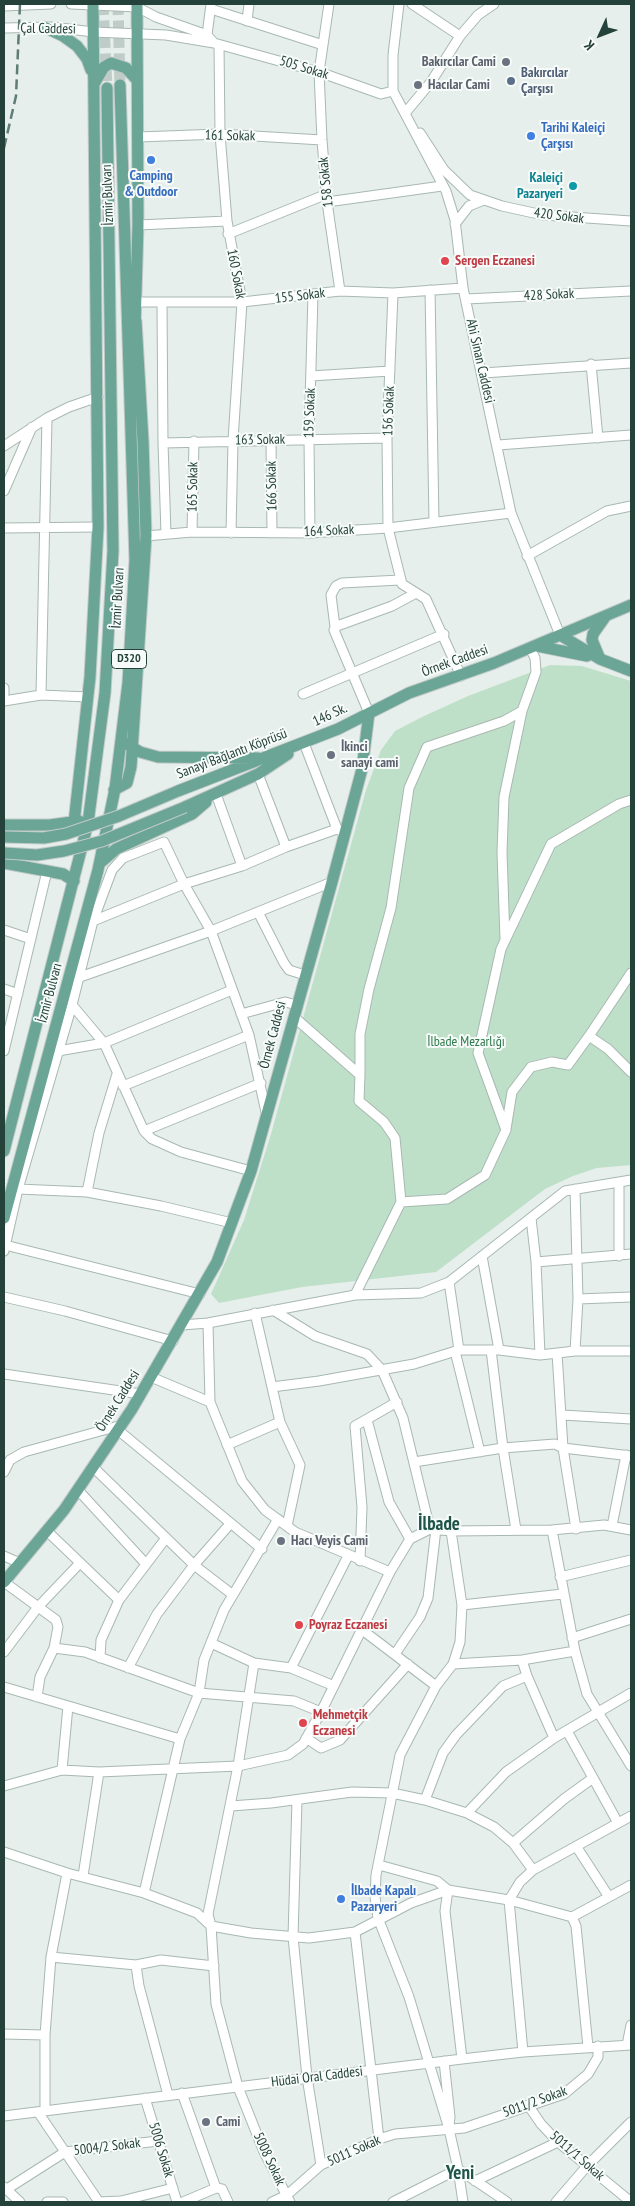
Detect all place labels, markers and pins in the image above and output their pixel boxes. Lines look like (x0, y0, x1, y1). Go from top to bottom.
place label: Bakırcılar Cami (422, 54, 496, 70)
marker: Bakırcılar Cami (500, 56, 512, 68)
place label: Bakırcılar Çarşısı (521, 65, 568, 98)
marker: Bakırcılar Çarşısı (505, 75, 517, 87)
place label: Hacılar Cami (428, 77, 490, 93)
marker: Hacılar Cami (412, 79, 424, 91)
place label: Tarihi Kaleiçi Çarşısı (541, 120, 605, 152)
marker: Tarihi Kaleiçi Çarşısı (525, 130, 537, 142)
marker: Camping & Outdoor (145, 154, 157, 166)
place label: Camping & Outdoor (124, 168, 178, 200)
place label: Kaleiçi Pazaryeri (517, 170, 563, 202)
marker: Kaleiçi Pazaryeri (567, 180, 579, 192)
place label: Sergen Eczanesi (455, 253, 535, 269)
marker: Sergen Eczanesi (439, 255, 451, 267)
place label: İkinci sanayi cami (341, 739, 398, 772)
marker: İkinci sanayi cami (325, 749, 337, 761)
place label: Hacı Veyis Cami (291, 1533, 368, 1549)
marker: Hacı Veyis Cami (275, 1535, 287, 1547)
place label: Poyraz Eczanesi (309, 1617, 387, 1633)
marker: Poyraz Eczanesi (293, 1619, 305, 1631)
place label: Mehmetçik Eczanesi (313, 1707, 368, 1740)
marker: Mehmetçik Eczanesi (297, 1717, 309, 1729)
place label: İlbade Kapalı Pazaryeri (351, 1883, 416, 1915)
marker: İlbade Kapalı Pazaryeri (335, 1893, 347, 1905)
place label: Cami (216, 2114, 240, 2130)
marker: Cami (200, 2116, 212, 2128)

